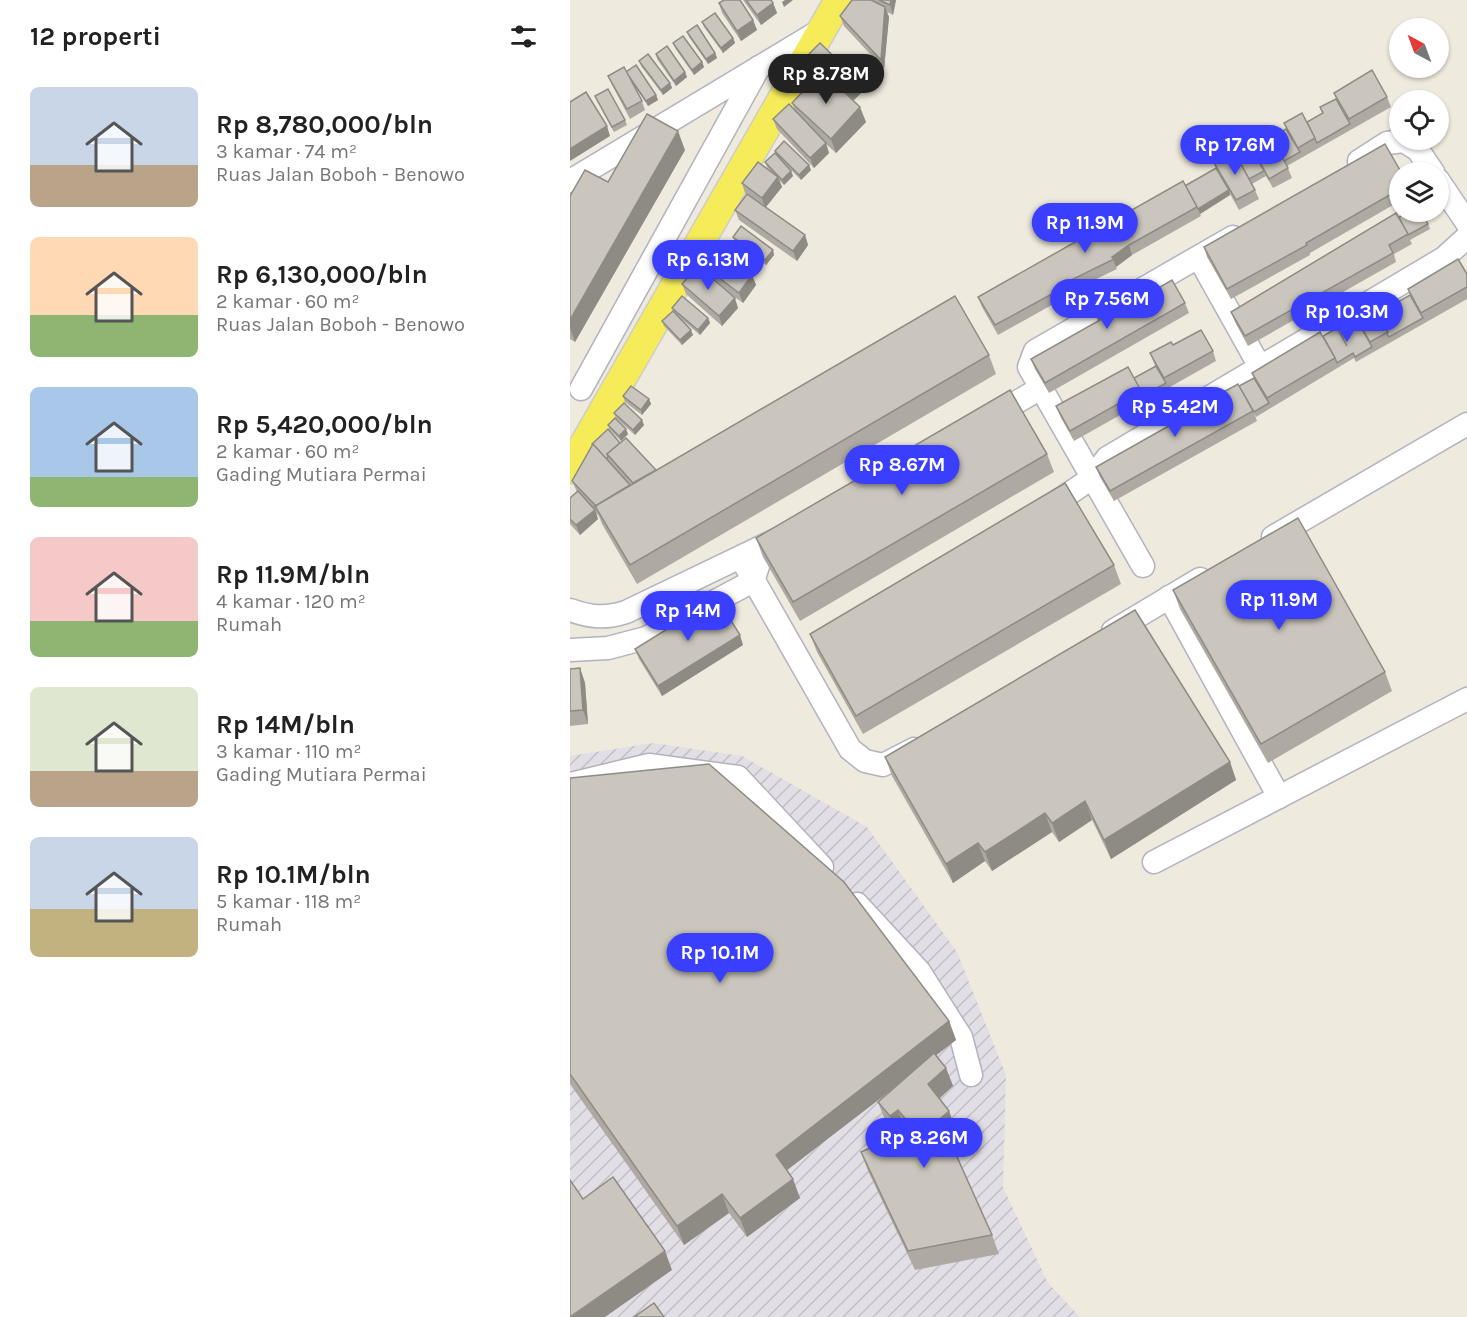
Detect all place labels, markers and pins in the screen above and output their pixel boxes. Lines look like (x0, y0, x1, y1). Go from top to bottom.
pin: Rp 8.78M (764, 54, 888, 105)
pin: Rp 17.6M (1173, 125, 1297, 176)
pin: Rp 11.9M (1023, 203, 1147, 254)
pin: Rp 6.13M (646, 240, 770, 291)
pin: Rp 7.56M (1045, 279, 1169, 330)
pin: Rp 10.3M (1285, 292, 1409, 343)
pin: Rp 5.42M (1113, 387, 1237, 438)
pin: Rp 8.67M (840, 445, 964, 496)
pin: Rp 11.9M (1217, 580, 1341, 631)
pin: Rp 14M (639, 591, 737, 642)
pin: Rp 10.1M (658, 933, 782, 984)
pin: Rp 8.26M (862, 1118, 986, 1169)

